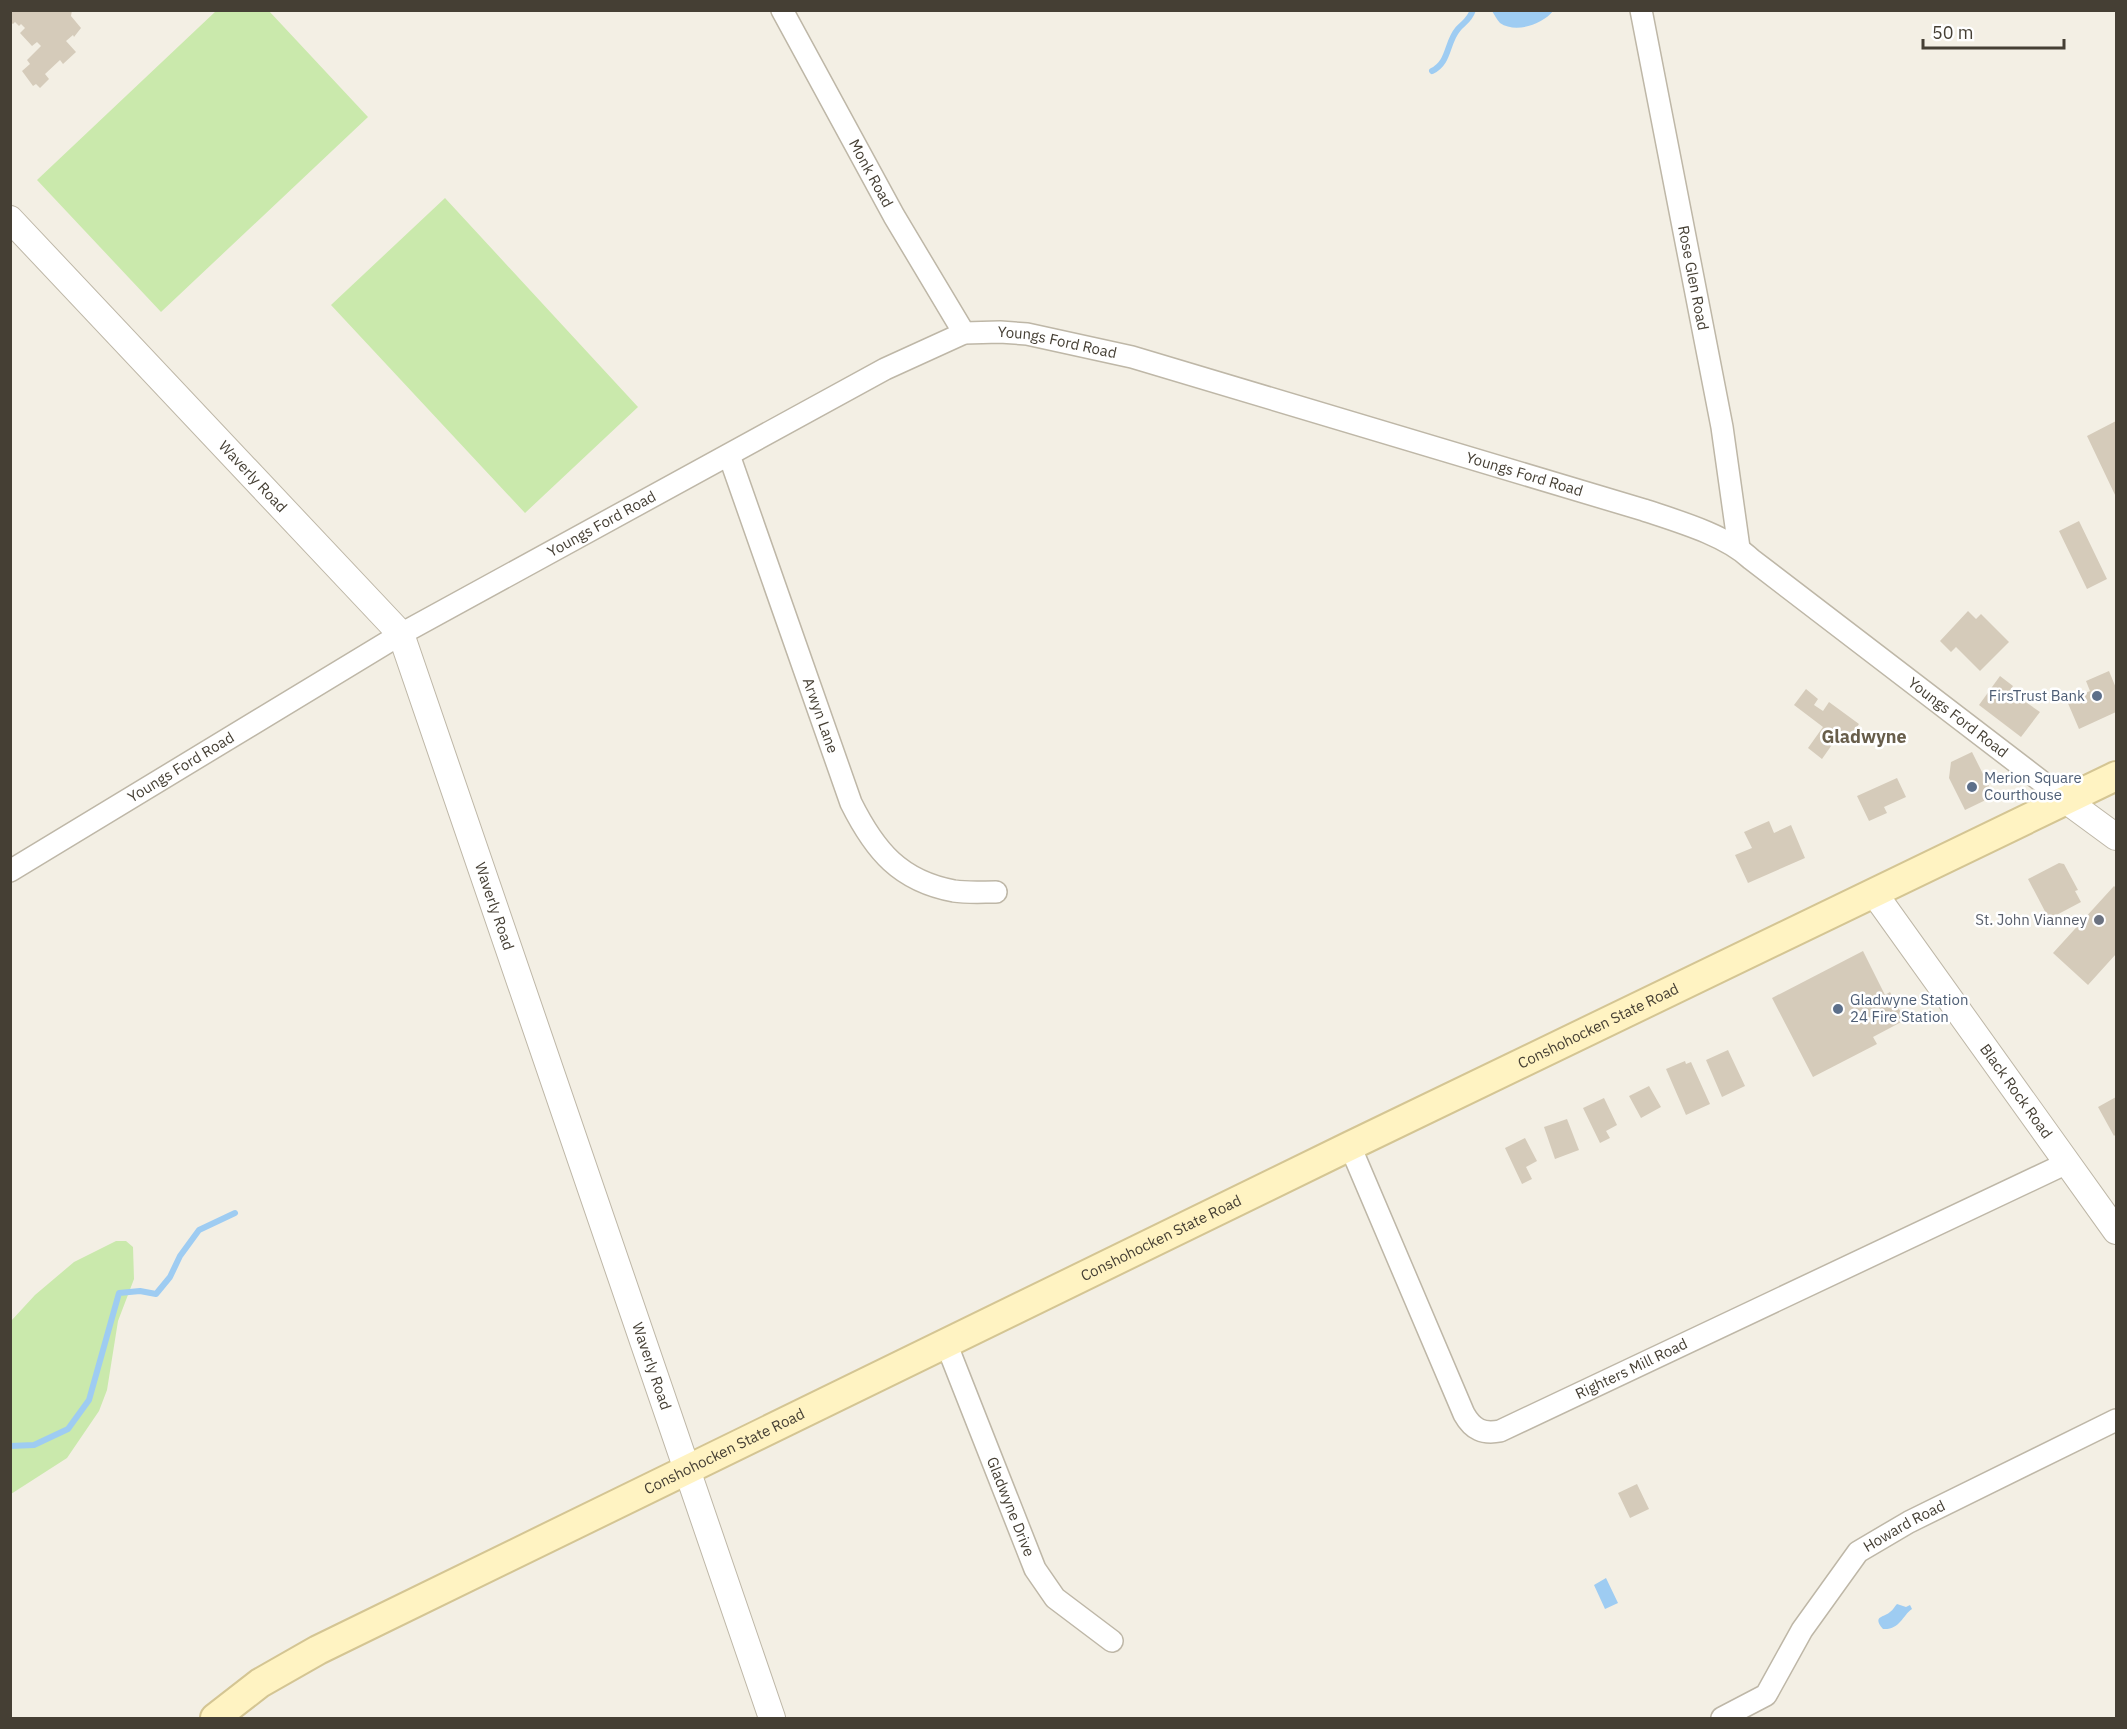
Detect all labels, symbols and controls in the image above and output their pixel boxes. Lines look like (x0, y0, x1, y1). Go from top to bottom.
scale bar (1923, 12, 2064, 50)
text: 50 m (1932, 21, 1974, 44)
street label: Monk Road (845, 136, 898, 211)
street label: Rose Glen Road (1674, 224, 1713, 332)
street label: Youngs Ford Road (997, 322, 1119, 362)
street label: Waverly Road (215, 436, 291, 516)
street label: Youngs Ford Road (1464, 447, 1585, 500)
street label: Youngs Ford Road (544, 486, 659, 561)
street label: Youngs Ford Road (1904, 673, 2012, 761)
street label: Arwyn Lane (799, 675, 843, 756)
place label: FirsTrust Bank (1989, 686, 2085, 705)
marker: FirsTrust Bank (2090, 689, 2104, 703)
district label: Gladwyne (1821, 725, 1907, 748)
street label: Youngs Ford Road (124, 727, 237, 806)
place label: Merion Square Courthouse (1984, 768, 2082, 804)
marker: Merion Square Courthouse (1965, 780, 1979, 794)
street label: Waverly Road (471, 860, 518, 953)
place label: St. John Vianney (1975, 910, 2088, 929)
marker: St. John Vianney (2092, 913, 2106, 927)
street label: Conshohocken State Road (1514, 979, 1682, 1073)
place label: Gladwyne Station 24 Fire Station (1850, 990, 1968, 1026)
marker: Gladwyne Station 24 Fire Station (1831, 1002, 1845, 1016)
street label: Black Rock Road (1976, 1040, 2057, 1142)
street label: Conshohocken State Road (1077, 1191, 1244, 1285)
street label: Waverly Road (628, 1320, 676, 1412)
street label: Righters Mill Road (1572, 1334, 1690, 1403)
street label: Conshohocken State Road (641, 1404, 808, 1498)
street label: Gladwyne Drive (983, 1454, 1039, 1559)
street label: Howard Road (1860, 1496, 1948, 1556)

